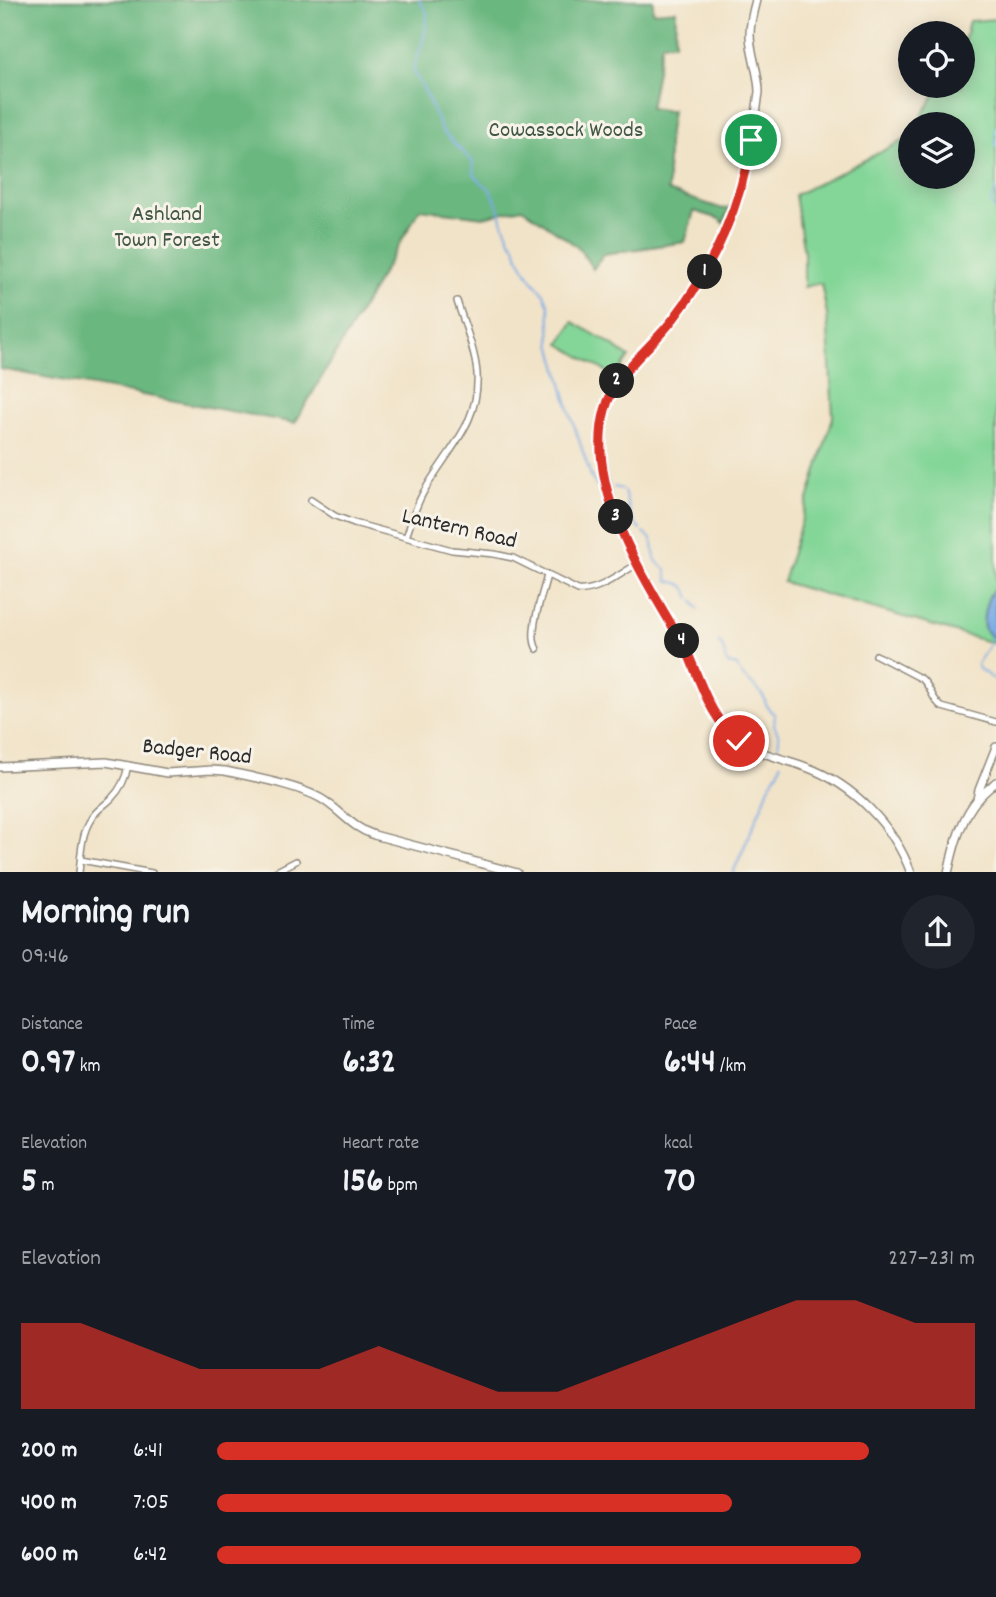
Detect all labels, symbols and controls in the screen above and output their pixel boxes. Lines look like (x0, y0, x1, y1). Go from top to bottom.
map controls (898, 21, 975, 189)
button: locate (898, 21, 975, 98)
pin (721, 110, 781, 170)
button: layers (898, 112, 975, 189)
park label: Cowassock Woods (489, 115, 643, 148)
icon: arrive (732, 121, 770, 159)
park label: Ashland Town Forest (114, 199, 220, 258)
pin: 1 (688, 254, 722, 290)
text: 1 (702, 258, 707, 285)
pin: 2 (600, 364, 634, 398)
text: 2 (612, 367, 621, 394)
pin: 3 (598, 500, 634, 534)
street label: Lantern Road (398, 501, 520, 559)
text: 3 (611, 503, 620, 530)
pin: 4 (664, 624, 700, 658)
text: 4 (678, 627, 685, 654)
pin (709, 711, 769, 771)
icon: check (720, 722, 758, 760)
street label: Badger Road (141, 731, 253, 775)
text: Morning run (21, 887, 190, 942)
button: share (901, 895, 975, 969)
text: 09:46 (21, 941, 69, 974)
text: Distance (21, 1012, 83, 1039)
text: Time (342, 1012, 375, 1039)
text: Pace (664, 1012, 697, 1039)
text: 0.97 (21, 1039, 75, 1089)
text: 6:32 (342, 1039, 396, 1089)
text: 6:44 (664, 1039, 716, 1089)
text: km (75, 1054, 101, 1081)
text: /km (716, 1054, 746, 1081)
text: Elevation (21, 1131, 87, 1158)
text: Heart rate (342, 1131, 419, 1158)
text: kcal (664, 1131, 693, 1158)
text: 5 (21, 1158, 37, 1208)
text: 156 (342, 1158, 383, 1208)
text: 70 (664, 1158, 696, 1208)
text: m (37, 1173, 55, 1200)
text: bpm (383, 1173, 418, 1200)
text: Elevation (21, 1243, 101, 1276)
text: 227–231 m (888, 1243, 975, 1276)
text: 200 m (21, 1435, 77, 1468)
text: 6:41 (133, 1435, 163, 1468)
text: 400 m (21, 1487, 77, 1520)
text: 7:05 (133, 1487, 169, 1520)
text: 600 m (21, 1539, 78, 1572)
text: 6:42 (133, 1539, 168, 1572)

